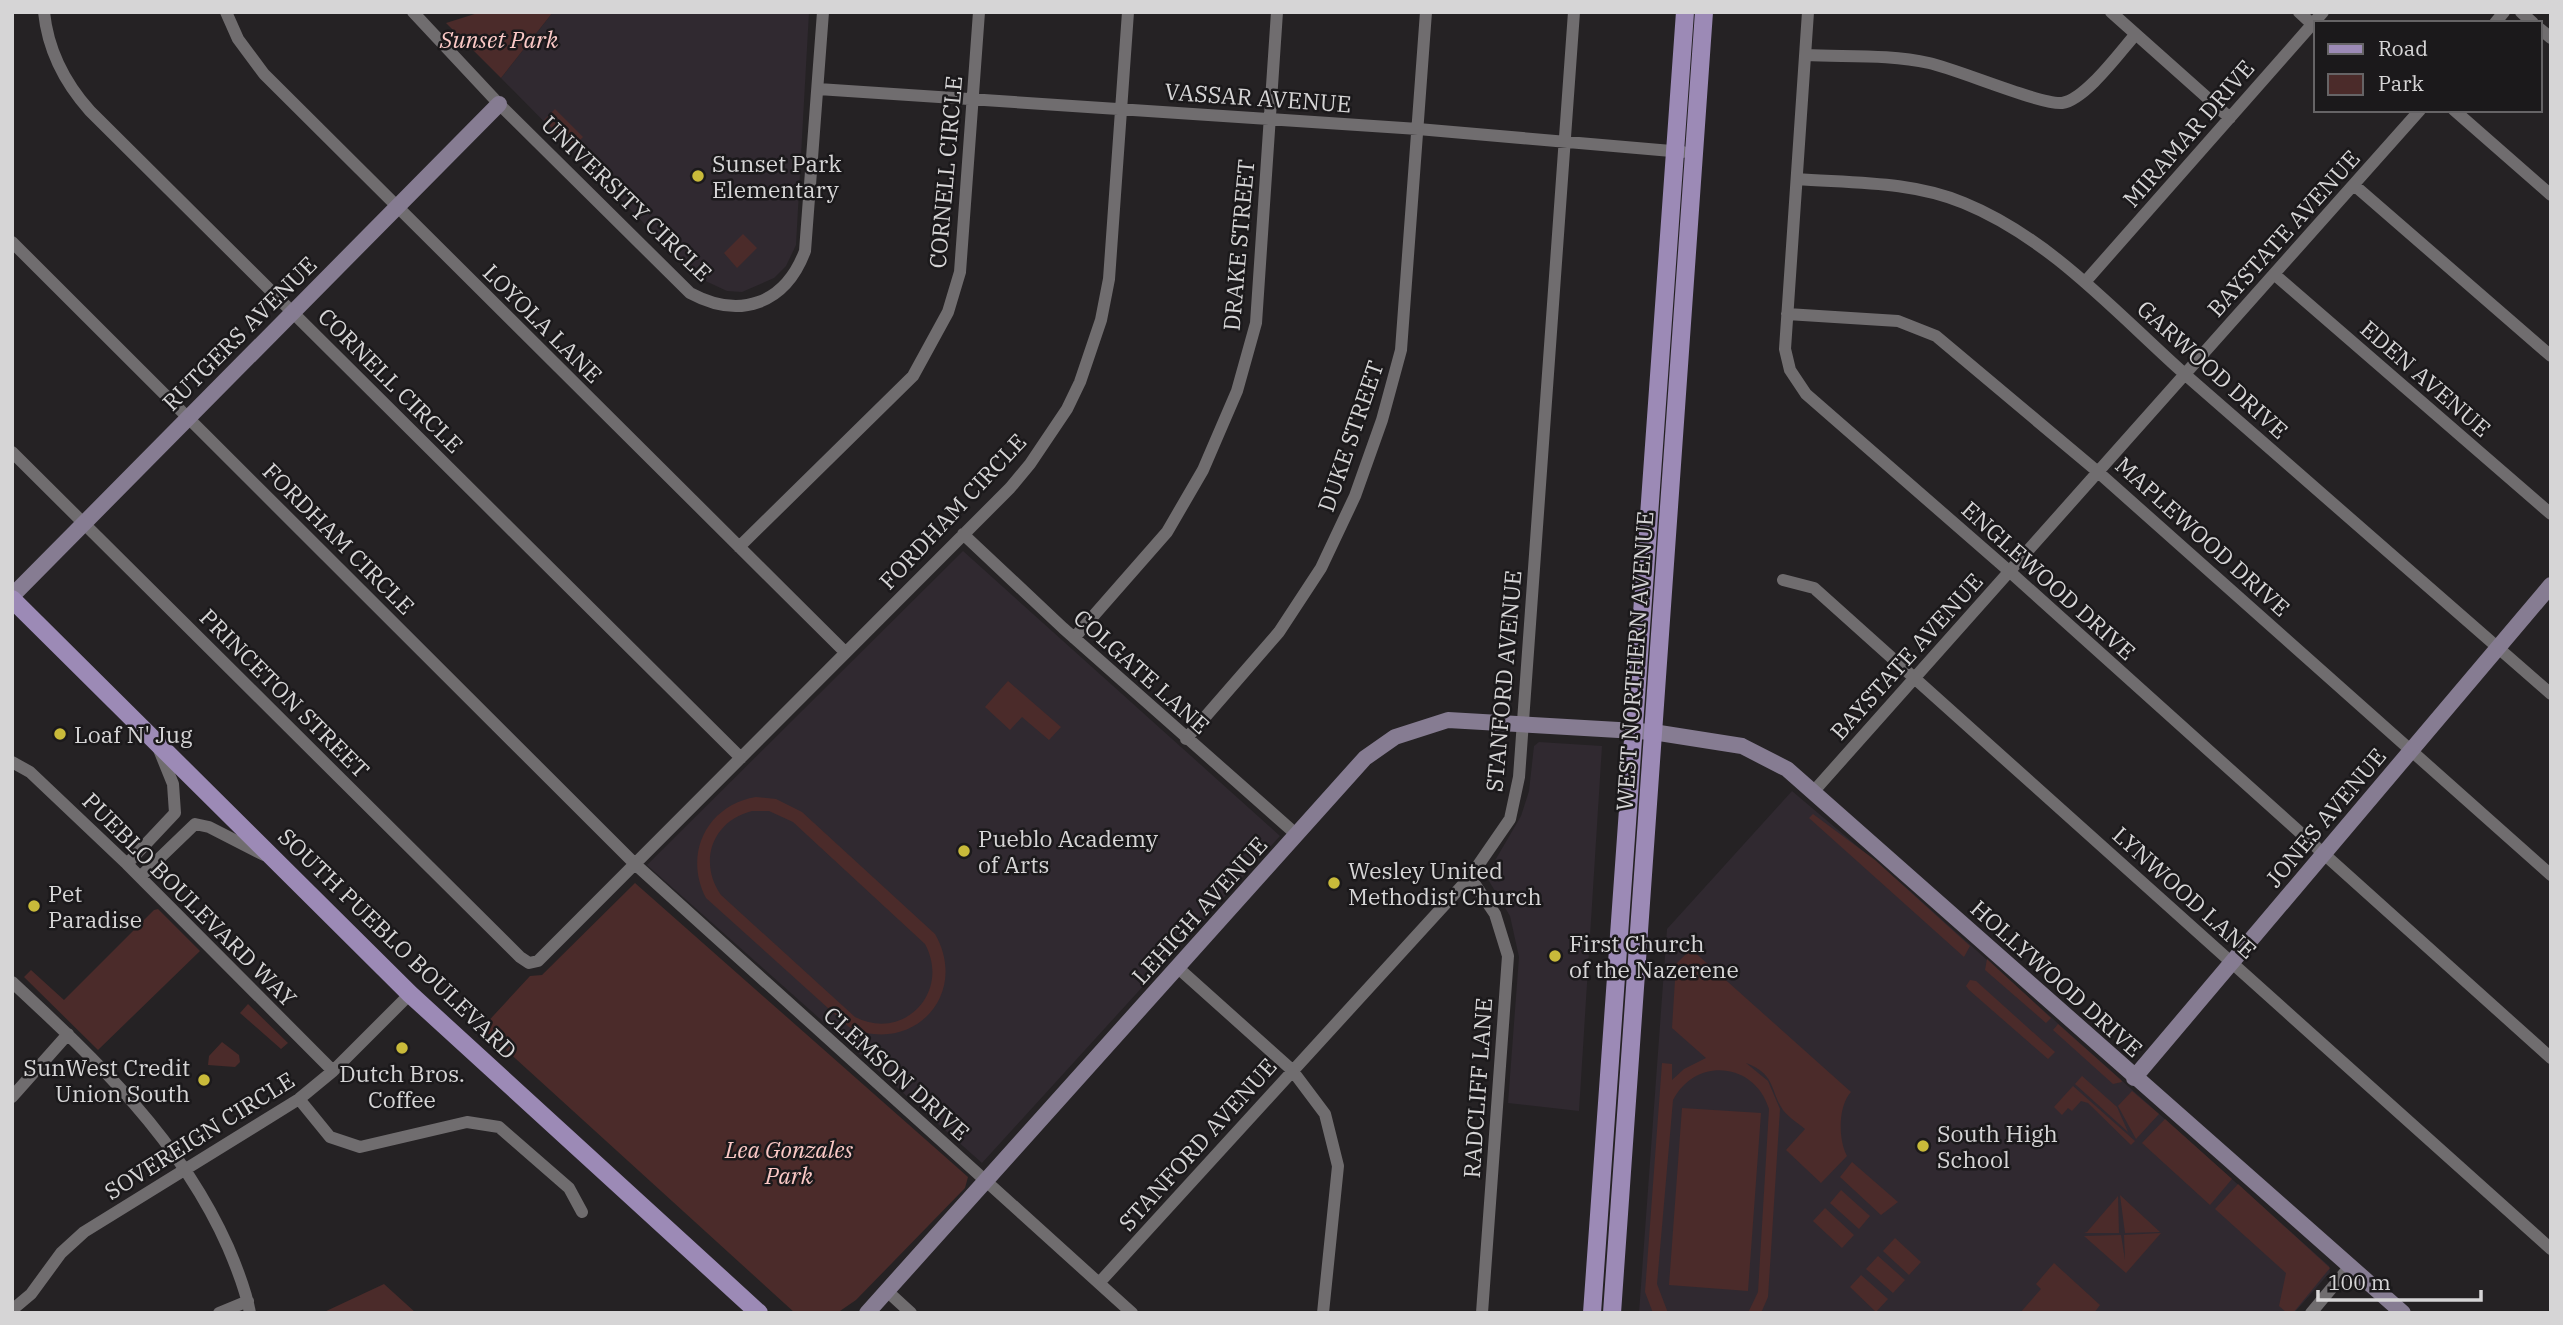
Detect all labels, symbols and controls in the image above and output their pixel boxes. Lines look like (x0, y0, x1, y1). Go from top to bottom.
legend (2314, 21, 2542, 112)
park label: Sunset Park (439, 24, 559, 54)
text: Road (2378, 34, 2428, 62)
street label: MIRAMAR DRIVE (2116, 53, 2260, 213)
text: Park (2378, 69, 2425, 97)
street label: CORNELL CIRCLE (922, 74, 968, 270)
street label: VASSAR AVENUE (1164, 76, 1352, 118)
street label: UNIVERSITY CIRCLE (535, 109, 719, 287)
street label: BAYSTATE AVENUE (2200, 143, 2366, 323)
place label: Sunset Park Elementary (712, 148, 842, 204)
street label: DRAKE STREET (1216, 158, 1260, 332)
marker: Sunset Park Elementary (690, 168, 706, 184)
street label: RUTGERS AVENUE (155, 249, 323, 417)
street label: LOYOLA LANE (477, 257, 609, 389)
street label: GARWOOD DRIVE (2131, 293, 2295, 445)
street label: CORNELL CIRCLE (312, 301, 470, 459)
street label: EDEN AVENUE (2355, 313, 2497, 443)
street label: DUKE STREET (1310, 357, 1390, 515)
street label: FORDHAM CIRCLE (872, 427, 1032, 595)
street label: MAPLEWOOD DRIVE (2109, 450, 2297, 622)
street label: FORDHAM CIRCLE (257, 456, 421, 620)
street label: ENGLEWOOD DRIVE (1956, 494, 2142, 666)
street label: WEST NORTHERN AVENUE (1609, 510, 1659, 812)
street label: BAYSTATE AVENUE (1823, 566, 1989, 746)
street label: STANFORD AVENUE (1478, 569, 1528, 793)
street label: PRINCETON STREET (194, 602, 376, 784)
street label: COLGATE LANE (1068, 602, 1216, 740)
place label: Loaf N' Jug (74, 719, 193, 749)
marker: Loaf N' Jug (52, 726, 68, 742)
street label: JONES AVENUE (2258, 741, 2392, 893)
street label: PUEBLO BOULEVARD WAY (77, 786, 304, 1013)
street label: LYNWOOD LANE (2107, 820, 2263, 964)
street label: SOUTH PUEBLO BOULEVARD (272, 821, 524, 1065)
place label: Pueblo Academy of Arts (978, 823, 1159, 879)
street label: LEHIGH AVENUE (1125, 830, 1273, 990)
marker: Pueblo Academy of Arts (956, 843, 972, 859)
place label: Wesley United Methodist Church (1348, 855, 1542, 911)
marker: Wesley United Methodist Church (1326, 875, 1342, 891)
place label: Pet Paradise (48, 878, 142, 934)
street label: HOLLYWOOD DRIVE (1965, 893, 2149, 1063)
marker: Pet Paradise (26, 898, 42, 914)
place label: First Church of the Nazerene (1569, 928, 1739, 984)
marker: First Church of the Nazerene (1547, 948, 1563, 964)
street label: RADCLIFF LANE (1456, 997, 1498, 1179)
street label: CLEMSON DRIVE (818, 1000, 976, 1146)
marker: Dutch Bros. Coffee (394, 1040, 410, 1056)
street label: STANFORD AVENUE (1111, 1051, 1283, 1237)
place label: SunWest Credit Union South (23, 1052, 190, 1108)
place label: Dutch Bros. Coffee (339, 1058, 465, 1114)
street label: SOVEREIGN CIRCLE (98, 1064, 300, 1206)
marker: SunWest Credit Union South (196, 1072, 212, 1088)
place label: South High School (1937, 1118, 2058, 1174)
park label: Lea Gonzales Park (724, 1134, 853, 1190)
marker: South High School (1915, 1138, 1931, 1154)
scale bar (2318, 1258, 2481, 1302)
text: 100 m (2328, 1268, 2391, 1296)

